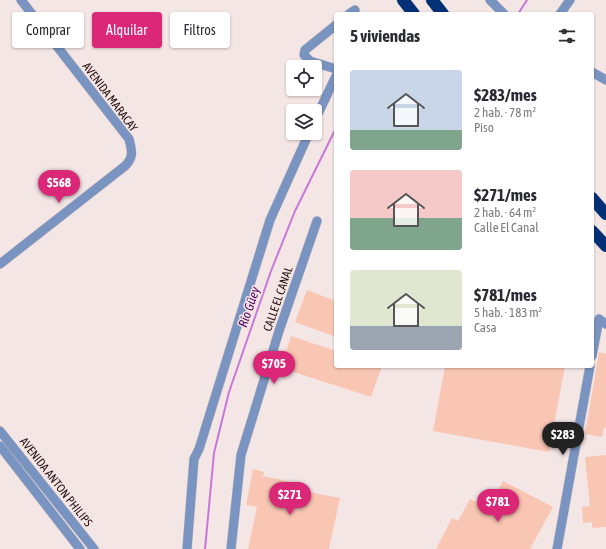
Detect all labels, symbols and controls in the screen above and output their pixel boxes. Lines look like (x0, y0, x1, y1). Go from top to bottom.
chip: Comprar (12, 12, 84, 48)
chip: Alquilar (92, 12, 162, 48)
chip: Filtros (170, 12, 230, 48)
icon: filters (556, 25, 578, 47)
text: 5 viviendas (350, 26, 420, 46)
street label: AVENIDA MARACAY (79, 60, 141, 135)
map controls (286, 60, 322, 140)
button: locate (286, 60, 322, 96)
text: $283/mes (474, 85, 537, 105)
icon: home (382, 86, 430, 134)
button: layers (286, 104, 322, 140)
text: 2 hab. · 78 m² (474, 105, 536, 120)
text: Piso (474, 120, 494, 135)
pin: $568 (35, 170, 83, 204)
text: $568 (47, 175, 71, 190)
text: $271/mes (474, 185, 537, 205)
icon: home (382, 186, 430, 234)
text: 2 hab. · 64 m² (474, 205, 536, 220)
text: Calle El Canal (474, 220, 539, 235)
street label: CALLE EL CANAL (260, 264, 296, 333)
water label: Río Güey (235, 284, 263, 329)
text: $781/mes (474, 285, 537, 305)
icon: home (382, 286, 430, 334)
text: 5 hab. · 183 m² (474, 305, 542, 320)
text: Casa (474, 320, 497, 335)
pin: $705 (250, 351, 298, 385)
text: $705 (262, 356, 286, 371)
pin: $283 (539, 422, 587, 456)
text: $283 (551, 427, 575, 442)
street label: AVENIDA ANTON PHILIPS (17, 435, 95, 529)
pin: $271 (266, 482, 314, 516)
text: $271 (278, 487, 302, 502)
pin: $781 (474, 489, 522, 523)
text: $781 (486, 494, 510, 509)

